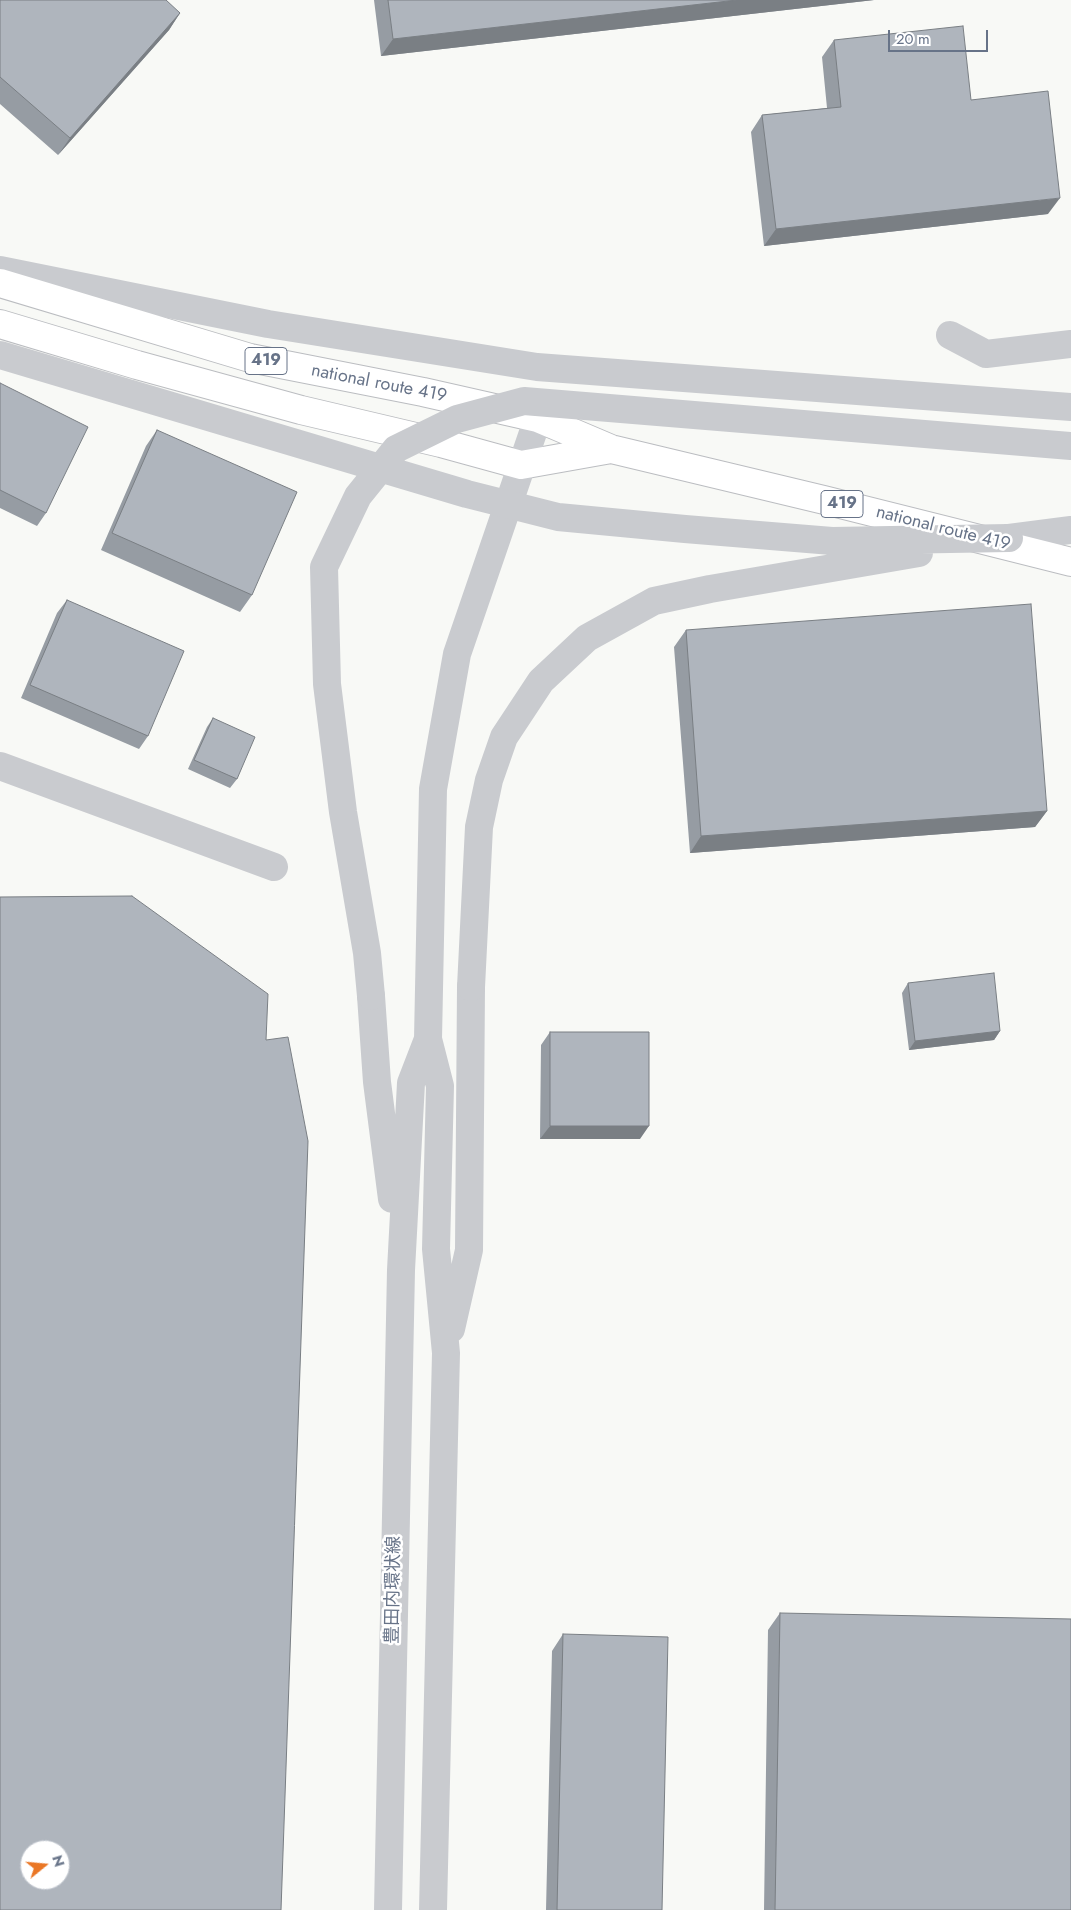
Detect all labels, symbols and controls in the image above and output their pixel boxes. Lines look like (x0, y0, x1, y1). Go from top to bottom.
scale bar (891, 20, 991, 52)
text: 20 m (896, 28, 930, 50)
road number: 419 (245, 348, 287, 374)
street label: national route 419 (309, 360, 449, 408)
road number: 419 (821, 490, 863, 518)
street label: national route 419 (874, 502, 1012, 556)
street label: 豊田内環状線 (382, 1536, 406, 1644)
north arrow (20, 1840, 70, 1890)
text: N (47, 1853, 70, 1869)

